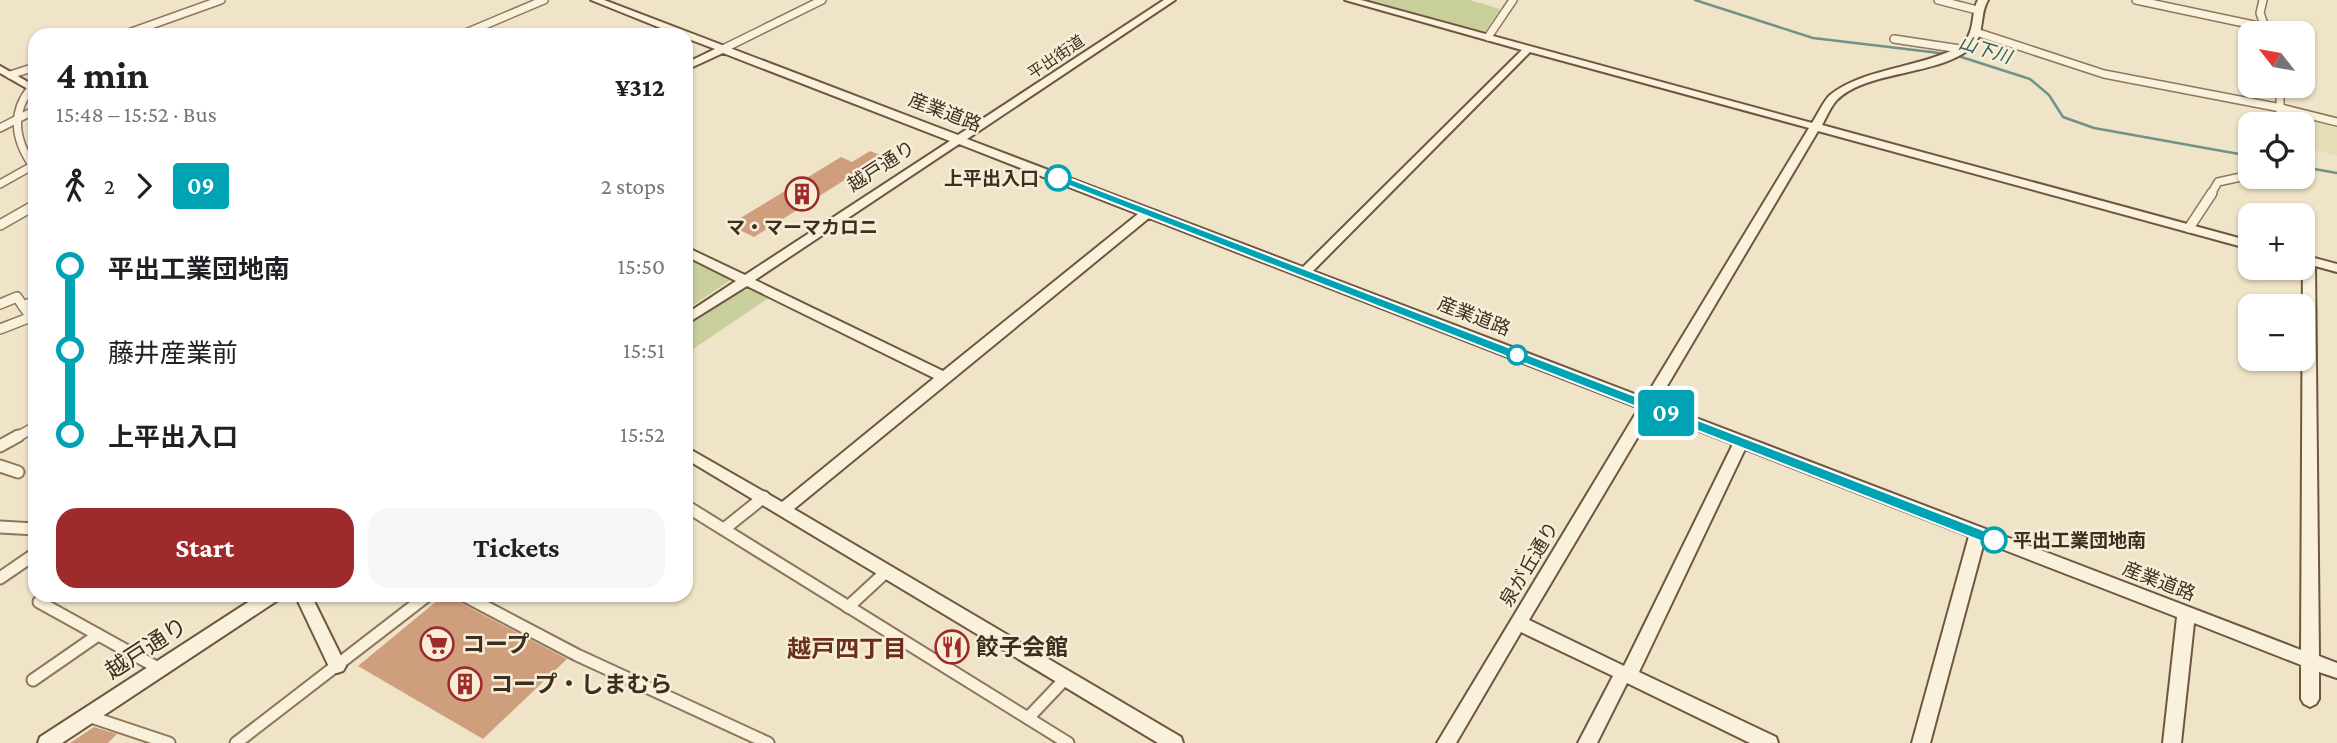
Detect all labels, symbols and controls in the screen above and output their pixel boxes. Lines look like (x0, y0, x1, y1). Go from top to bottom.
north arrow (2238, 21, 2315, 98)
map controls (2238, 21, 2315, 371)
street label: 平出街道 (1025, 32, 1087, 82)
water label: 山下川 (1956, 33, 2016, 68)
text: 4 min (56, 54, 149, 96)
text: ¥312 (615, 73, 665, 102)
street label: 産業道路 (906, 89, 984, 135)
text: 15:48 – 15:52 · Bus (56, 101, 217, 127)
button: locate (2238, 112, 2315, 189)
street label: 越戸通り (843, 136, 919, 196)
marker: 上平出入口 (1045, 165, 1071, 191)
icon: walk (56, 167, 94, 205)
icon: forward (125, 167, 163, 205)
place label: 上平出入口 (944, 168, 1039, 189)
text: 09 (187, 172, 215, 199)
text: 2 (104, 173, 115, 199)
text: 2 stops (601, 173, 665, 199)
building icon: マ・マーマカロニ (783, 175, 821, 213)
button: + (2238, 203, 2315, 280)
place label: マ・マーマカロニ (726, 217, 878, 238)
text: 15:50 (617, 253, 665, 279)
text: 平出工業団地南 (108, 255, 290, 284)
street label: 産業道路 (1435, 293, 1513, 339)
button: − (2238, 294, 2315, 371)
text: 15:51 (623, 337, 665, 363)
text: 藤井産業前 (108, 339, 238, 368)
unlabelled marker (1507, 345, 1527, 365)
line badge: 09 (1634, 390, 1698, 436)
text: 09 (1652, 399, 1680, 426)
text: 15:52 (620, 421, 665, 447)
text: 上平出入口 (108, 423, 238, 452)
button: Start (56, 508, 354, 588)
button: Tickets (368, 508, 665, 588)
street label: 泉が丘通り (1496, 518, 1562, 610)
marker: 平出工業団地南 (1981, 527, 2007, 553)
place label: 平出工業団地南 (2013, 530, 2146, 551)
street label: 産業道路 (2120, 558, 2198, 604)
street label: 越戸通り (100, 612, 192, 684)
supermarket icon: コープ (418, 625, 456, 663)
restaurant icon: 餃子会館 (933, 628, 971, 666)
place label: コープ (462, 631, 530, 657)
place label: 餃子会館 (976, 634, 1068, 660)
district label: 越戸四丁目 (787, 635, 907, 662)
building icon: コープ・しまむら (446, 665, 484, 703)
place label: コープ・しまむら (490, 671, 673, 697)

